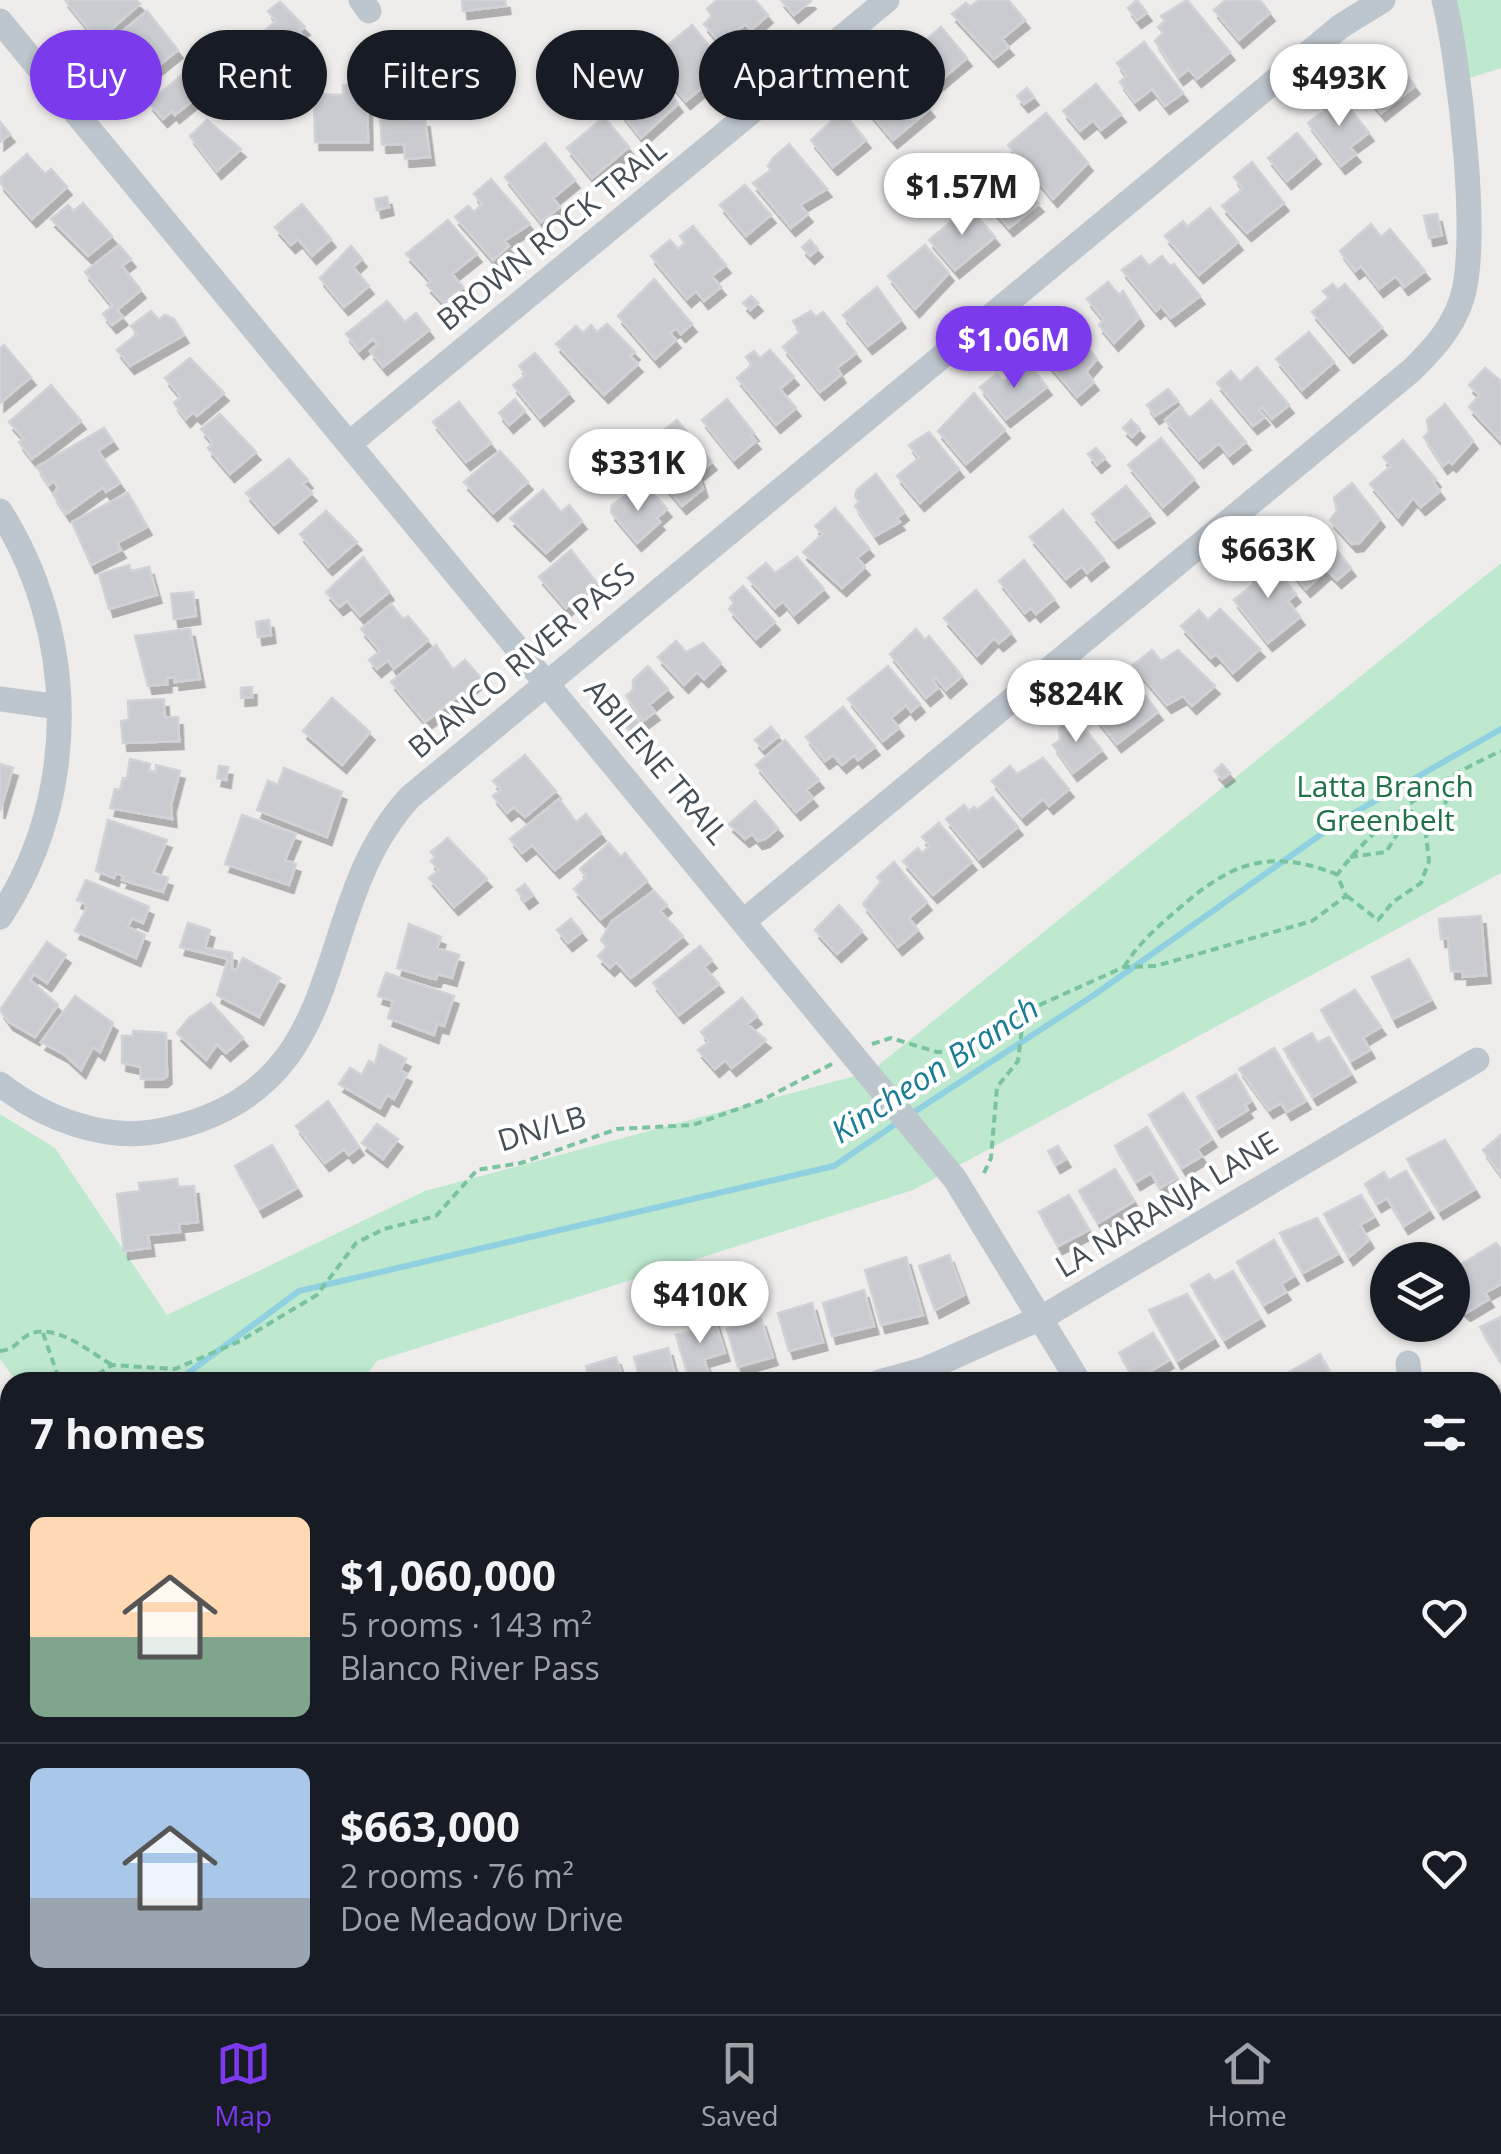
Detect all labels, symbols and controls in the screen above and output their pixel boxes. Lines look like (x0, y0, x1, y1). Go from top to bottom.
chip: Buy (30, 30, 162, 120)
chip: Rent (182, 30, 327, 120)
chip: Filters (347, 30, 516, 120)
chip: New (536, 30, 679, 120)
chip: Apartment (699, 30, 945, 120)
pin: $493K (1269, 44, 1409, 129)
text: $493K (1292, 55, 1386, 98)
street label: BROWN ROCK TRAIL (428, 128, 674, 339)
pin: $1.57M (881, 153, 1043, 238)
text: $1.57M (906, 164, 1018, 207)
pin: $1.06M (933, 306, 1095, 391)
text: $1.06M (958, 317, 1070, 360)
pin: $331K (568, 429, 708, 514)
text: $331K (591, 440, 685, 483)
pin: $663K (1198, 516, 1338, 601)
text: $663K (1221, 527, 1315, 570)
street label: BLANCO RIVER PASS (399, 553, 643, 767)
pin: $824K (1006, 660, 1146, 745)
street label: ABILENE TRAIL (576, 670, 738, 852)
text: $824K (1029, 671, 1123, 714)
park label: Latta Branch Greenbelt (1296, 765, 1474, 840)
water label: Kincheon Branch (822, 986, 1046, 1152)
street label: DN/LB (492, 1095, 591, 1160)
street label: LA NARANJA LANE (1047, 1121, 1285, 1286)
map controls (1370, 1242, 1470, 1342)
button: layers (1370, 1242, 1470, 1342)
pin: $410K (630, 1261, 770, 1346)
text: $410K (653, 1272, 747, 1315)
text: 7 homes (30, 1404, 205, 1461)
icon: filters (1417, 1405, 1472, 1460)
text: $1,060,000 (340, 1546, 556, 1603)
icon: home (110, 1557, 230, 1677)
icon: heart (1417, 1590, 1472, 1645)
text: 5 rooms · 143 m² (340, 1603, 592, 1646)
text: Blanco River Pass (340, 1646, 600, 1689)
text: $663,000 (340, 1797, 520, 1854)
icon: home (110, 1808, 230, 1928)
icon: heart (1417, 1841, 1472, 1896)
text: 2 rooms · 76 m² (340, 1854, 574, 1897)
text: Doe Meadow Drive (340, 1897, 624, 1940)
tab: Map (214, 2036, 272, 2134)
tab: Saved (701, 2036, 779, 2134)
tab: Home (1207, 2036, 1287, 2134)

